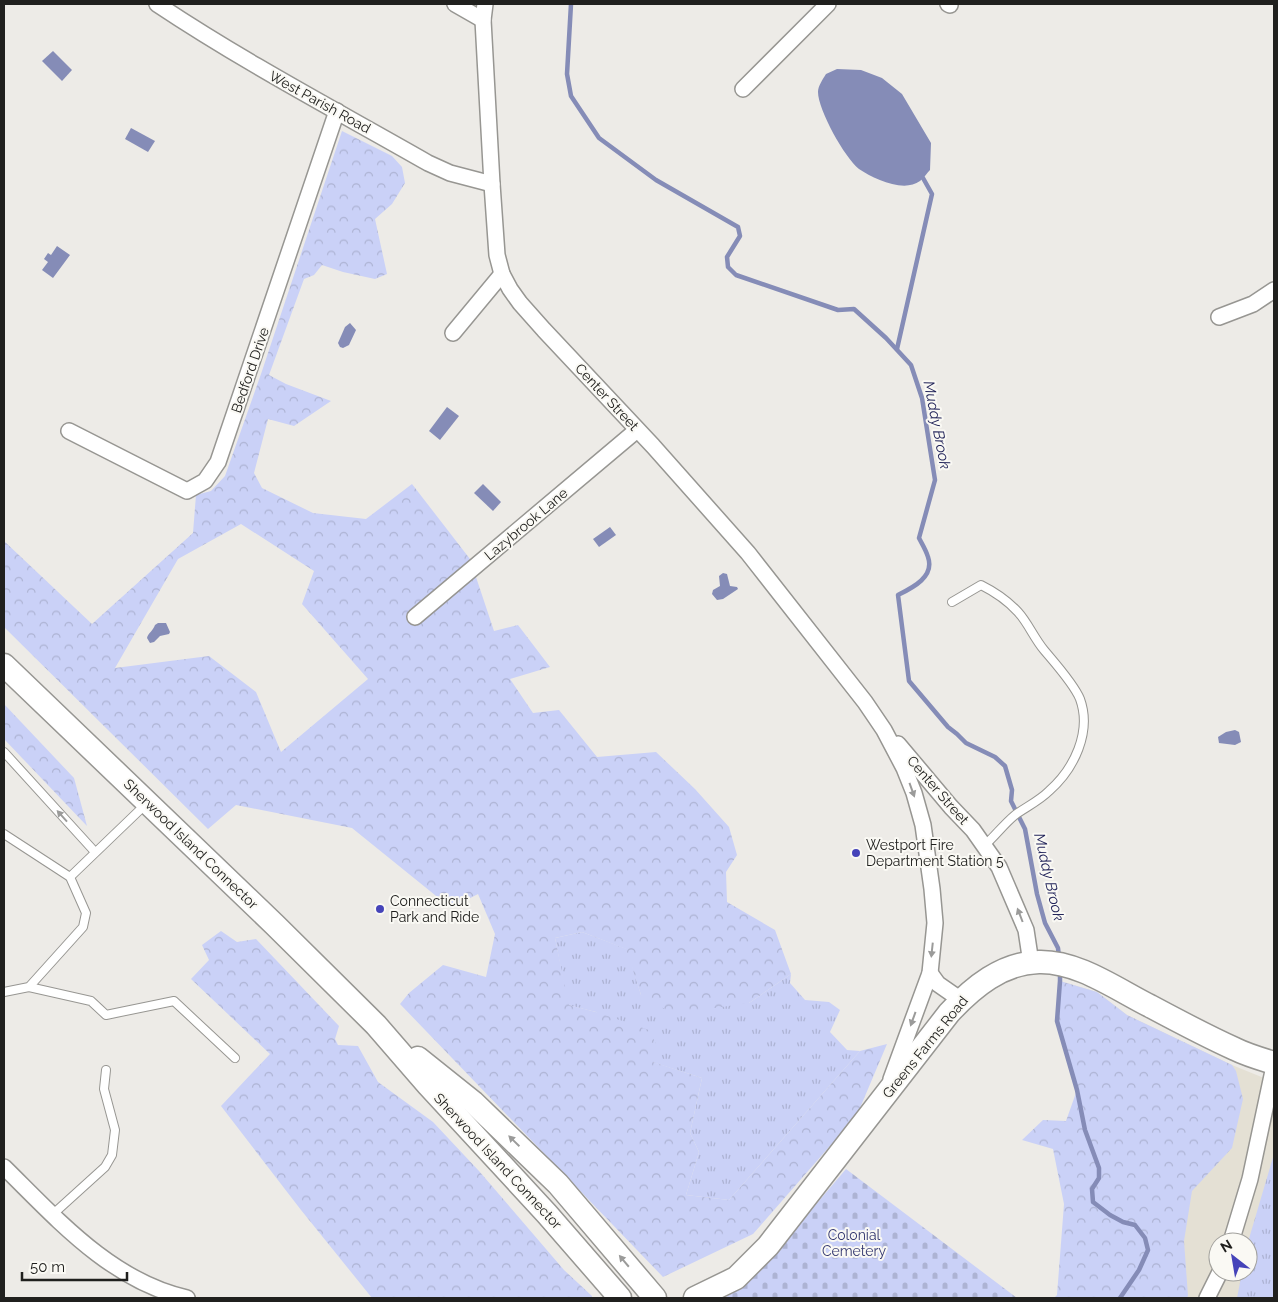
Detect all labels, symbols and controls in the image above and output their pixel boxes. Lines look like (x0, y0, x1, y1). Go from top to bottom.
street label: West Parish Road (267, 68, 373, 136)
street label: Bedford Drive (228, 325, 272, 415)
street label: Center Street (572, 360, 642, 434)
water label: Muddy Brook (920, 379, 954, 471)
street label: Lazybrook Lane (481, 485, 571, 563)
street label: Center Street (904, 752, 972, 828)
street label: Sherwood Island Connector (121, 776, 261, 912)
one-way arrow (908, 783, 916, 798)
one-way arrow (57, 809, 68, 822)
water label: Muddy Brook (1030, 831, 1068, 923)
place label: Westport Fire Department Station 5 (866, 837, 1004, 869)
marker: Westport Fire Department Station 5 (850, 847, 862, 859)
place label: Connecticut Park and Ride (390, 893, 479, 925)
marker: Connecticut Park and Ride (374, 903, 386, 915)
one-way arrow (1016, 907, 1024, 922)
one-way arrow (928, 942, 936, 958)
street label: Greens Farms Road (879, 993, 971, 1101)
one-way arrow (909, 1012, 917, 1027)
street label: Sherwood Island Connector (431, 1090, 565, 1232)
one-way arrow (509, 1135, 521, 1147)
park label: Colonial Cemetery (822, 1227, 886, 1259)
north arrow (1208, 1232, 1258, 1282)
text: N (1218, 1236, 1235, 1255)
scale bar (22, 1250, 128, 1282)
one-way arrow (618, 1255, 629, 1268)
text: 50 m (30, 1258, 65, 1276)

